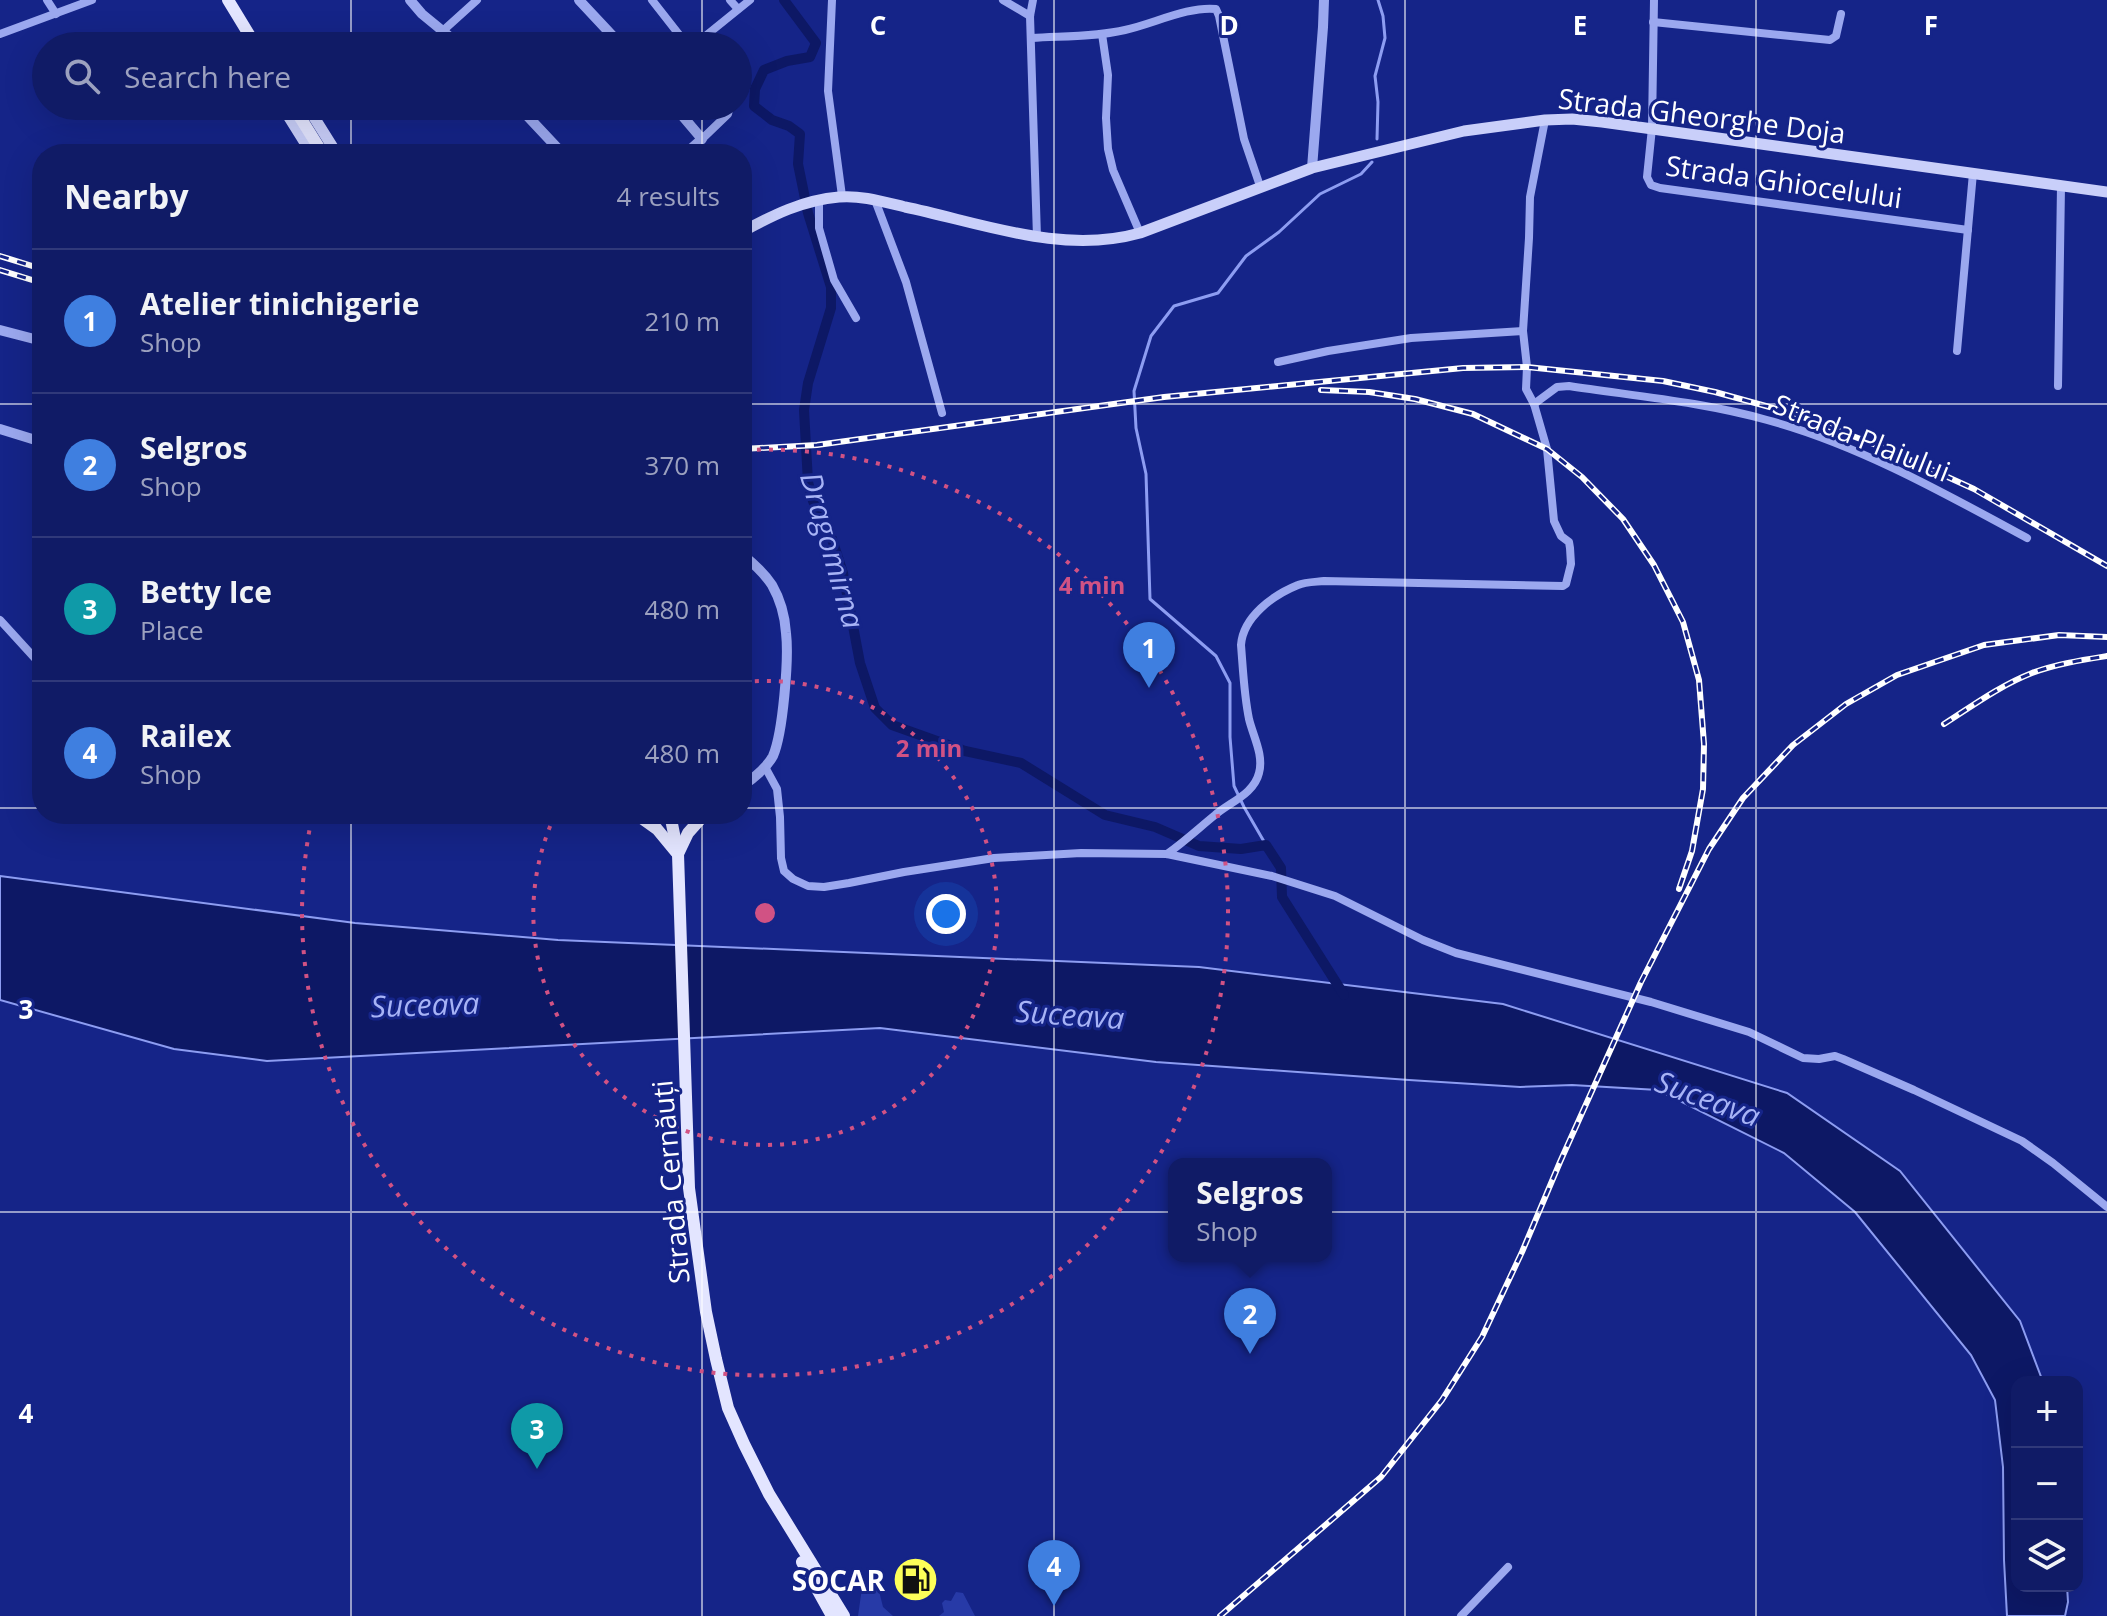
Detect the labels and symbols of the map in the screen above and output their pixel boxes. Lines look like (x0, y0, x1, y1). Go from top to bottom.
text: C (870, 7, 886, 43)
text: D (1219, 7, 1239, 43)
text: E (1573, 7, 1587, 43)
text: F (1924, 7, 1938, 43)
street label: Strada Gheorghe Doja (1556, 79, 1848, 151)
street label: Strada Ghiocelului (1663, 146, 1905, 216)
street label: Strada Plaiului (1768, 384, 1956, 490)
water label: Dragomirna (791, 467, 875, 633)
text: 4 min (1059, 568, 1125, 601)
pin: 1 (1123, 622, 1175, 688)
text: 2 min (896, 731, 962, 764)
your location (926, 894, 966, 934)
centre of rings (751, 899, 779, 927)
water label: Suceava (370, 982, 480, 1026)
water label: Suceava (1014, 990, 1126, 1038)
text: 3 (19, 991, 33, 1027)
water label: Suceava (1650, 1060, 1766, 1136)
street label: Strada Cernăuți (642, 1079, 698, 1285)
pin: 2 (1224, 1288, 1276, 1354)
text: 4 (19, 1395, 34, 1431)
pin: 3 (511, 1403, 563, 1469)
pin: 4 (1028, 1540, 1080, 1606)
fuel station icon: SOCAR (892, 1556, 940, 1604)
place label: SOCAR (792, 1561, 886, 1599)

